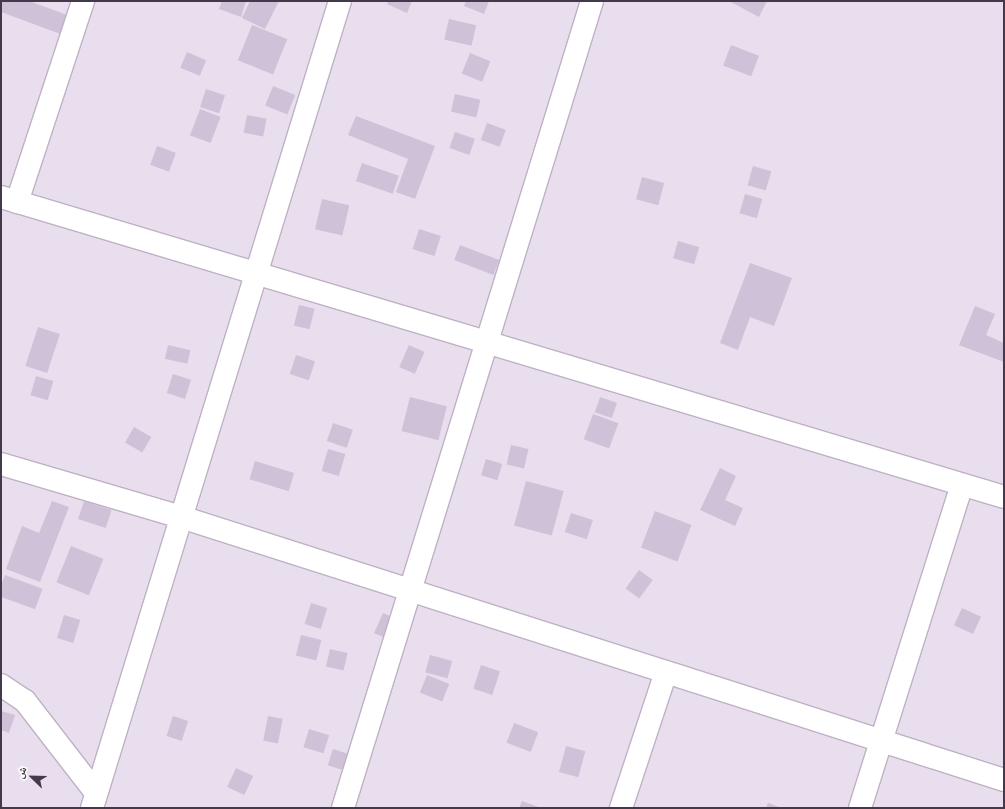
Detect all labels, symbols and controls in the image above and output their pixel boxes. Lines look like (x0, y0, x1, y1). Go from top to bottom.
north arrow (12, 757, 52, 797)
text: ش (11, 764, 31, 781)

